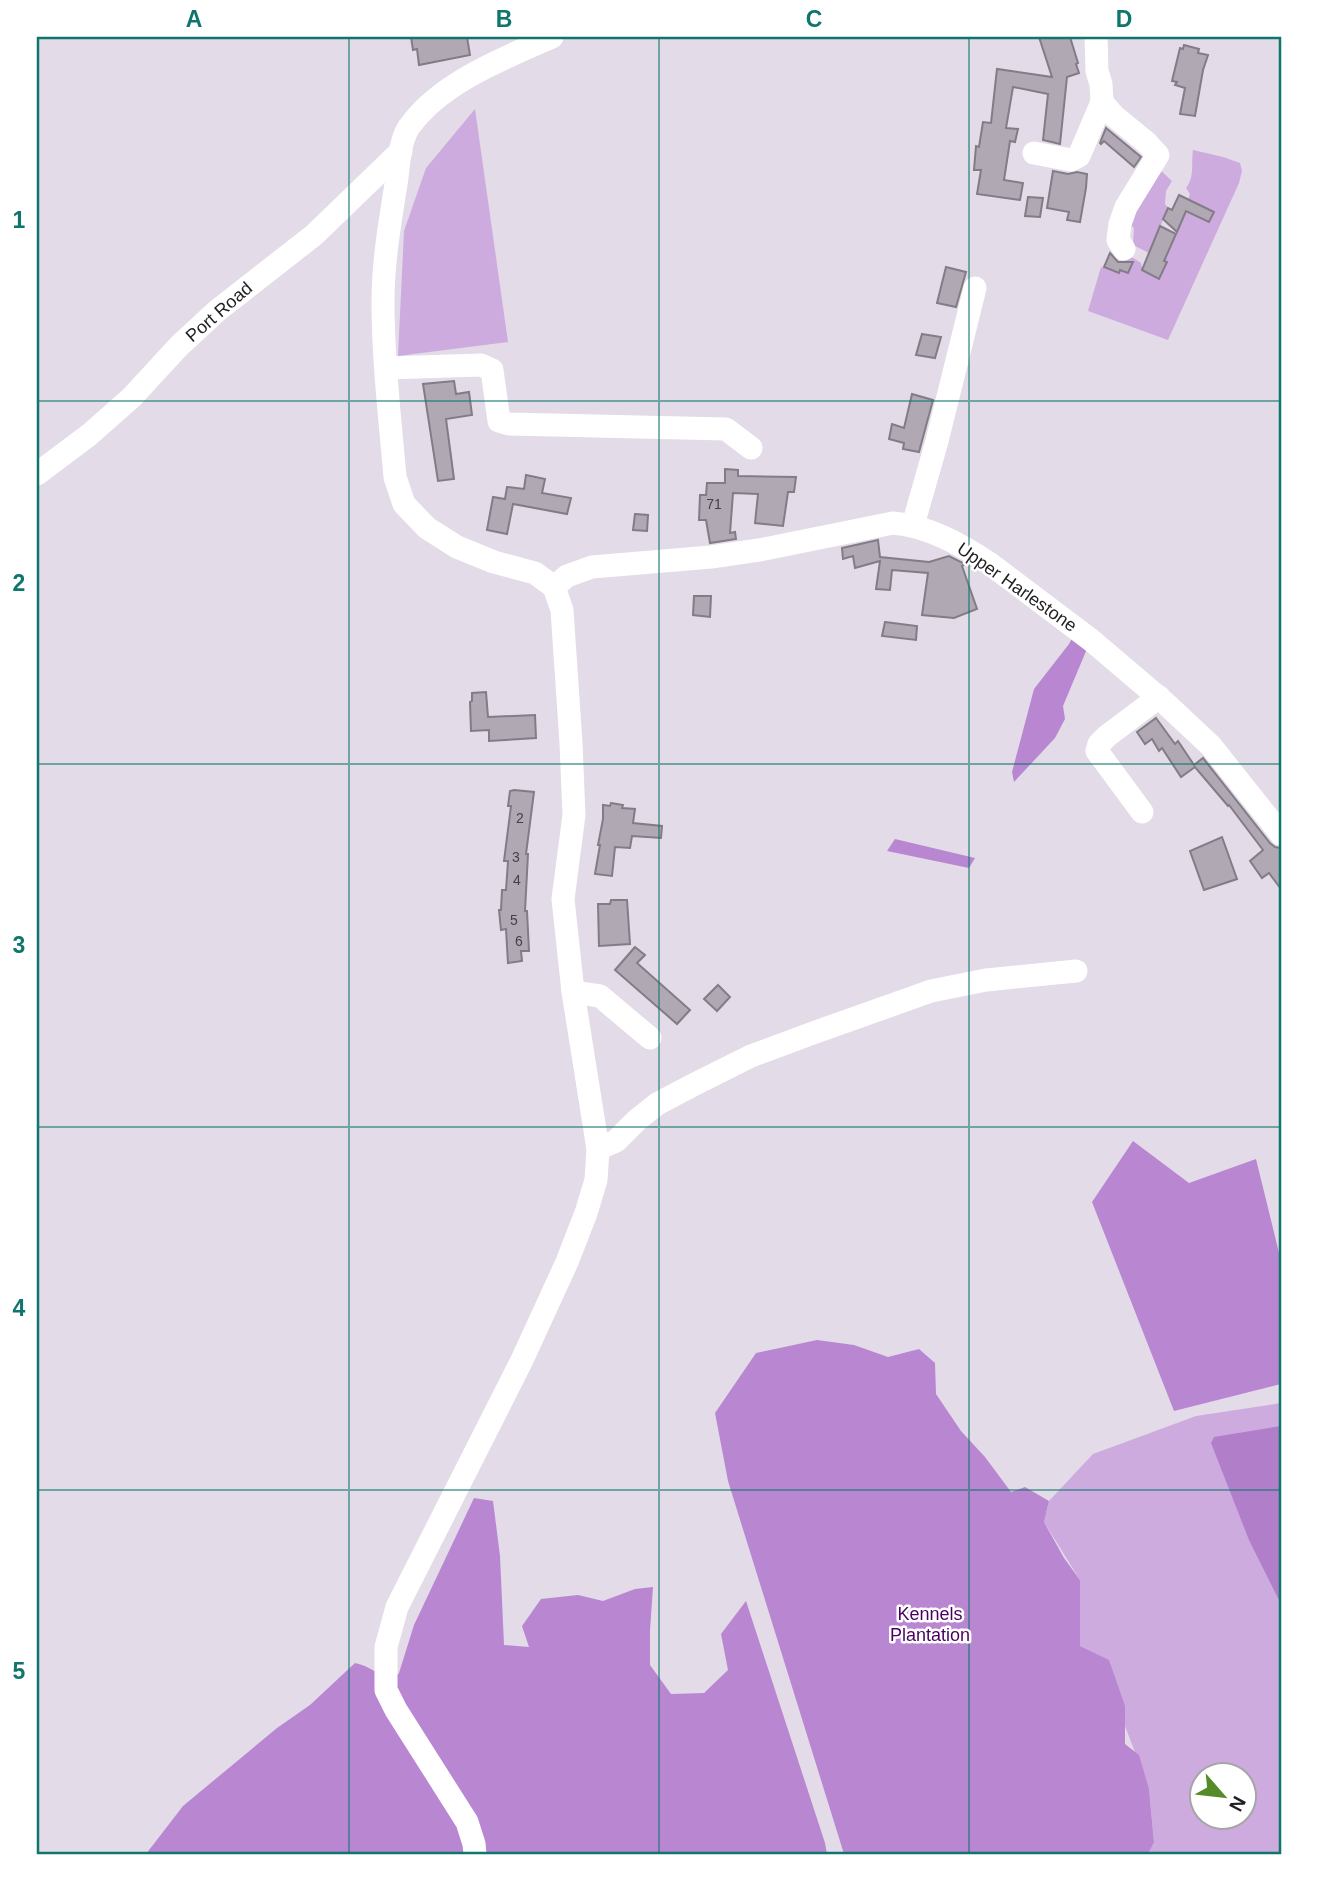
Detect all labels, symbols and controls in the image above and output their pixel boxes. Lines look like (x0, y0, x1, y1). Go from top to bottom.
text: A (186, 6, 202, 32)
text: B (496, 6, 512, 32)
text: C (806, 6, 822, 32)
text: D (1116, 6, 1132, 32)
text: 1 (13, 207, 26, 233)
street label: Port Road (182, 278, 256, 346)
house number: 71 (706, 496, 722, 512)
street label: Upper Harlestone (953, 538, 1081, 636)
text: 2 (13, 570, 25, 596)
house number: 2 (516, 810, 524, 826)
house number: 3 (512, 849, 520, 865)
house number: 4 (513, 872, 521, 888)
house number: 5 (510, 912, 518, 928)
text: 3 (13, 932, 25, 958)
house number: 6 (515, 933, 523, 949)
text: 4 (13, 1295, 26, 1321)
park label: Kennels Plantation (890, 1604, 970, 1645)
text: 5 (13, 1658, 26, 1684)
north arrow (1188, 1762, 1258, 1832)
text: N (1225, 1793, 1250, 1815)

